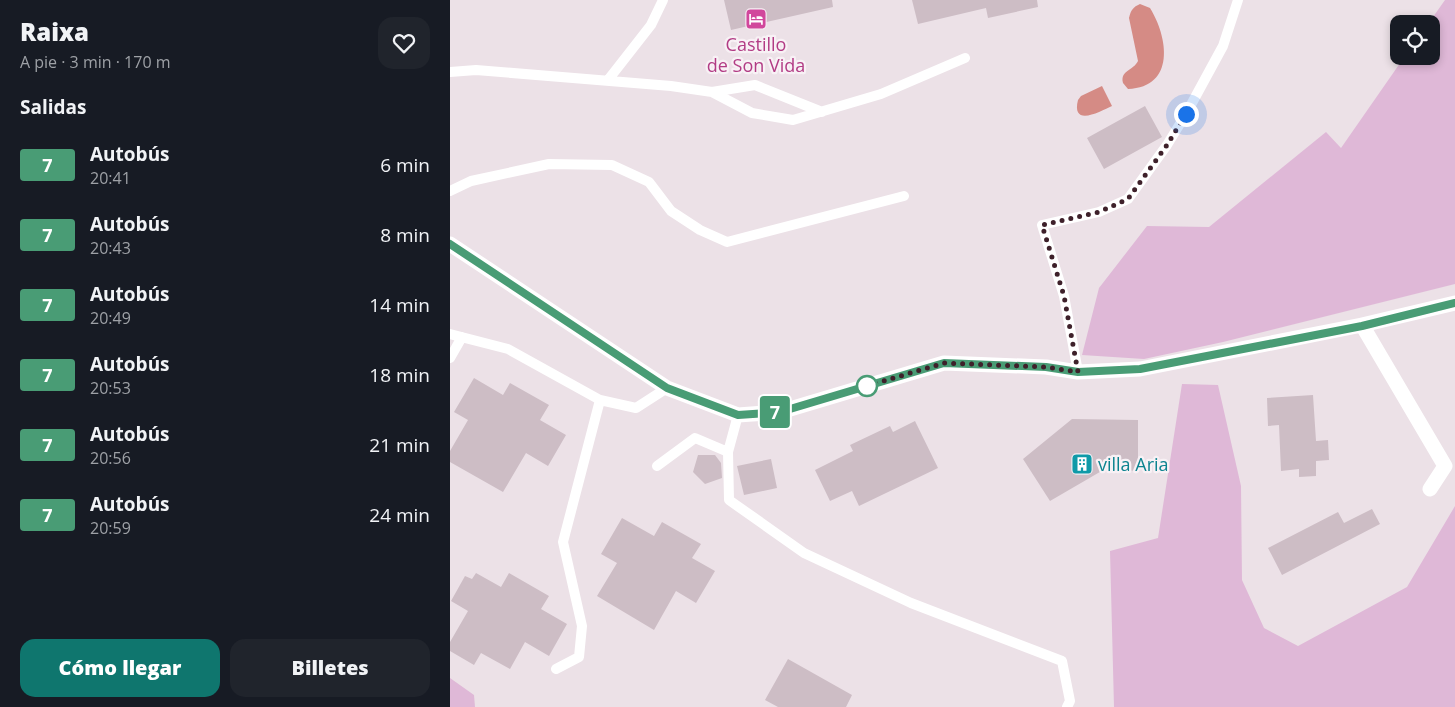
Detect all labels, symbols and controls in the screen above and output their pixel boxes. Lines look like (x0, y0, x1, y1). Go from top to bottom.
hotel icon: Castillo de Son Vida (744, 7, 768, 31)
text: Raixa (20, 15, 89, 48)
map controls (1390, 15, 1440, 65)
button: locate (1390, 15, 1440, 65)
button: heart (378, 17, 430, 69)
place label: Castillo de Son Vida (707, 32, 805, 77)
text: A pie · 3 min · 170 m (20, 51, 171, 73)
text: Salidas (20, 94, 86, 120)
your location (1174, 102, 1199, 127)
text: Autobús (90, 141, 170, 167)
text: 6 min (380, 152, 430, 178)
text: 7 (42, 153, 53, 177)
text: 20:41 (90, 167, 131, 189)
text: Autobús (90, 211, 170, 237)
text: 8 min (380, 222, 430, 248)
text: 7 (42, 223, 53, 247)
text: 20:43 (90, 237, 131, 259)
text: Autobús (90, 281, 170, 307)
text: 14 min (369, 292, 430, 318)
text: 7 (42, 293, 53, 317)
text: 20:49 (90, 307, 131, 329)
text: Autobús (90, 351, 170, 377)
text: 18 min (369, 362, 430, 388)
text: 7 (42, 363, 53, 387)
unlabelled marker (856, 375, 878, 397)
text: 20:53 (90, 377, 131, 399)
line badge: 7 (759, 396, 791, 428)
text: 7 (770, 400, 780, 424)
text: Autobús (90, 421, 170, 447)
text: 21 min (369, 432, 430, 458)
text: 7 (42, 433, 53, 457)
text: 20:56 (90, 447, 131, 469)
building icon: villa Aria (1070, 452, 1094, 476)
place label: villa Aria (1098, 452, 1169, 476)
text: Autobús (90, 491, 170, 517)
text: 24 min (369, 502, 430, 528)
text: 7 (42, 503, 53, 527)
text: 20:59 (90, 517, 131, 539)
button: Cómo llegar (20, 639, 220, 697)
button: Billetes (230, 639, 430, 697)

